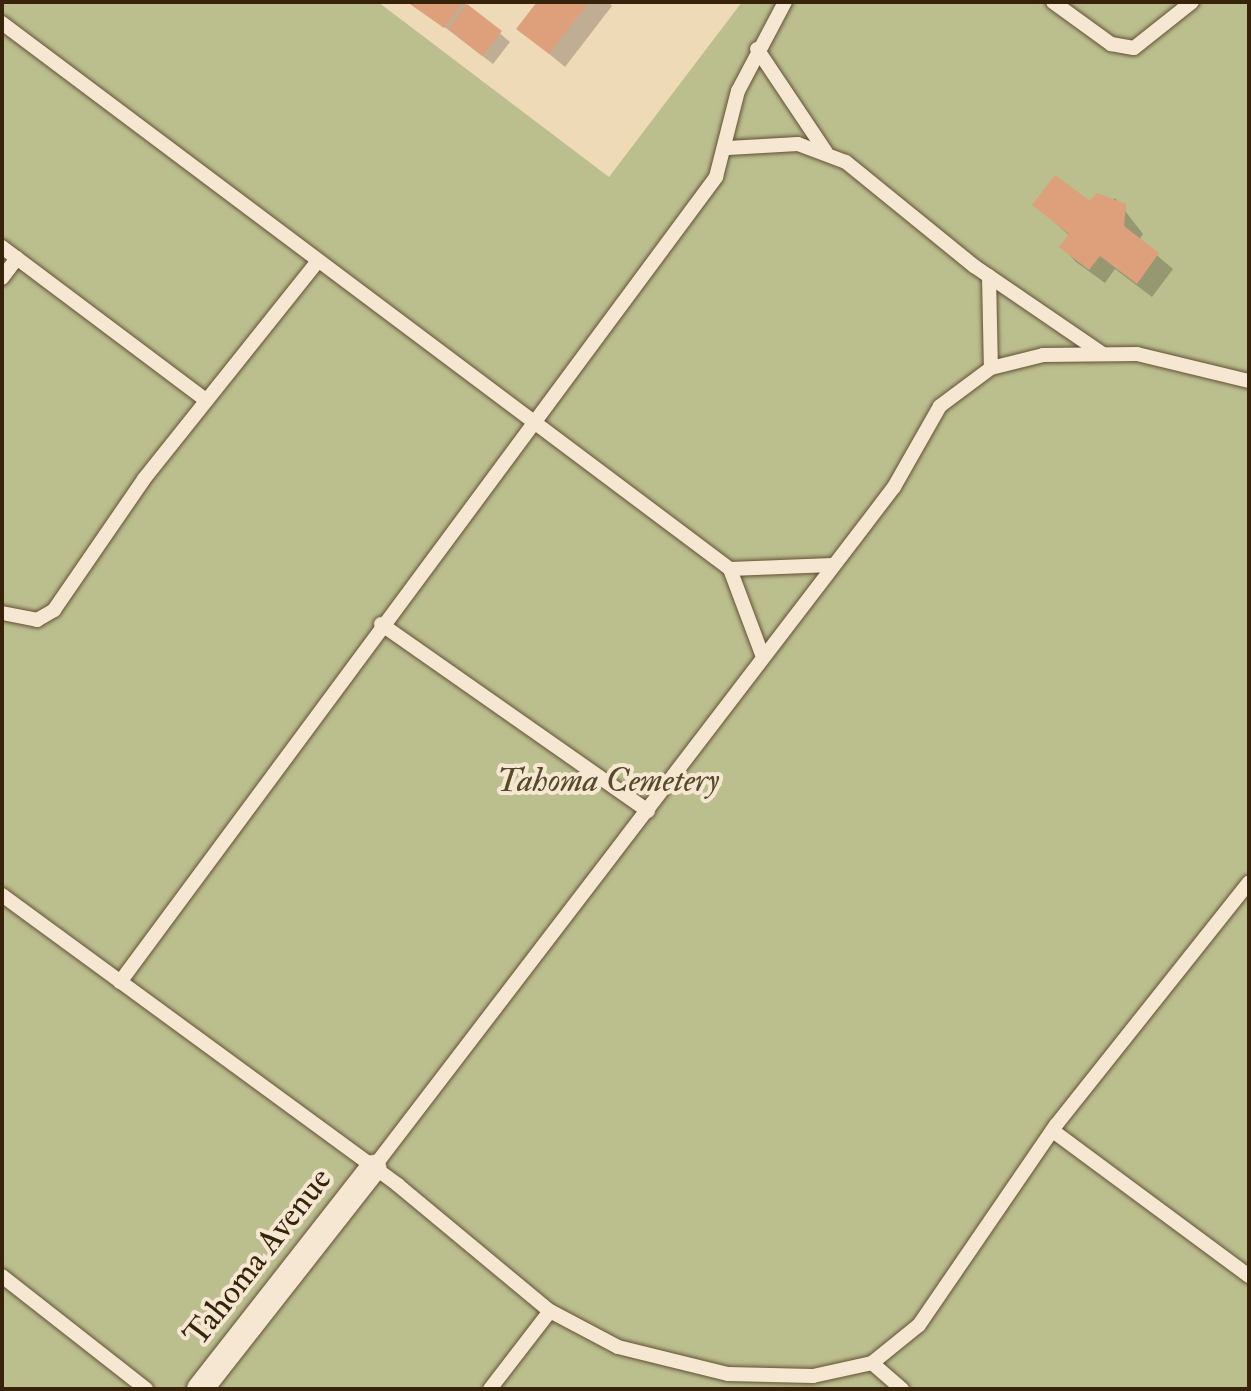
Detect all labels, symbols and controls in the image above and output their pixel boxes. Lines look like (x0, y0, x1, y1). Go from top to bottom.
park label: Tahoma Cemetery (497, 761, 719, 801)
street label: Tahoma Avenue (176, 1160, 340, 1354)

